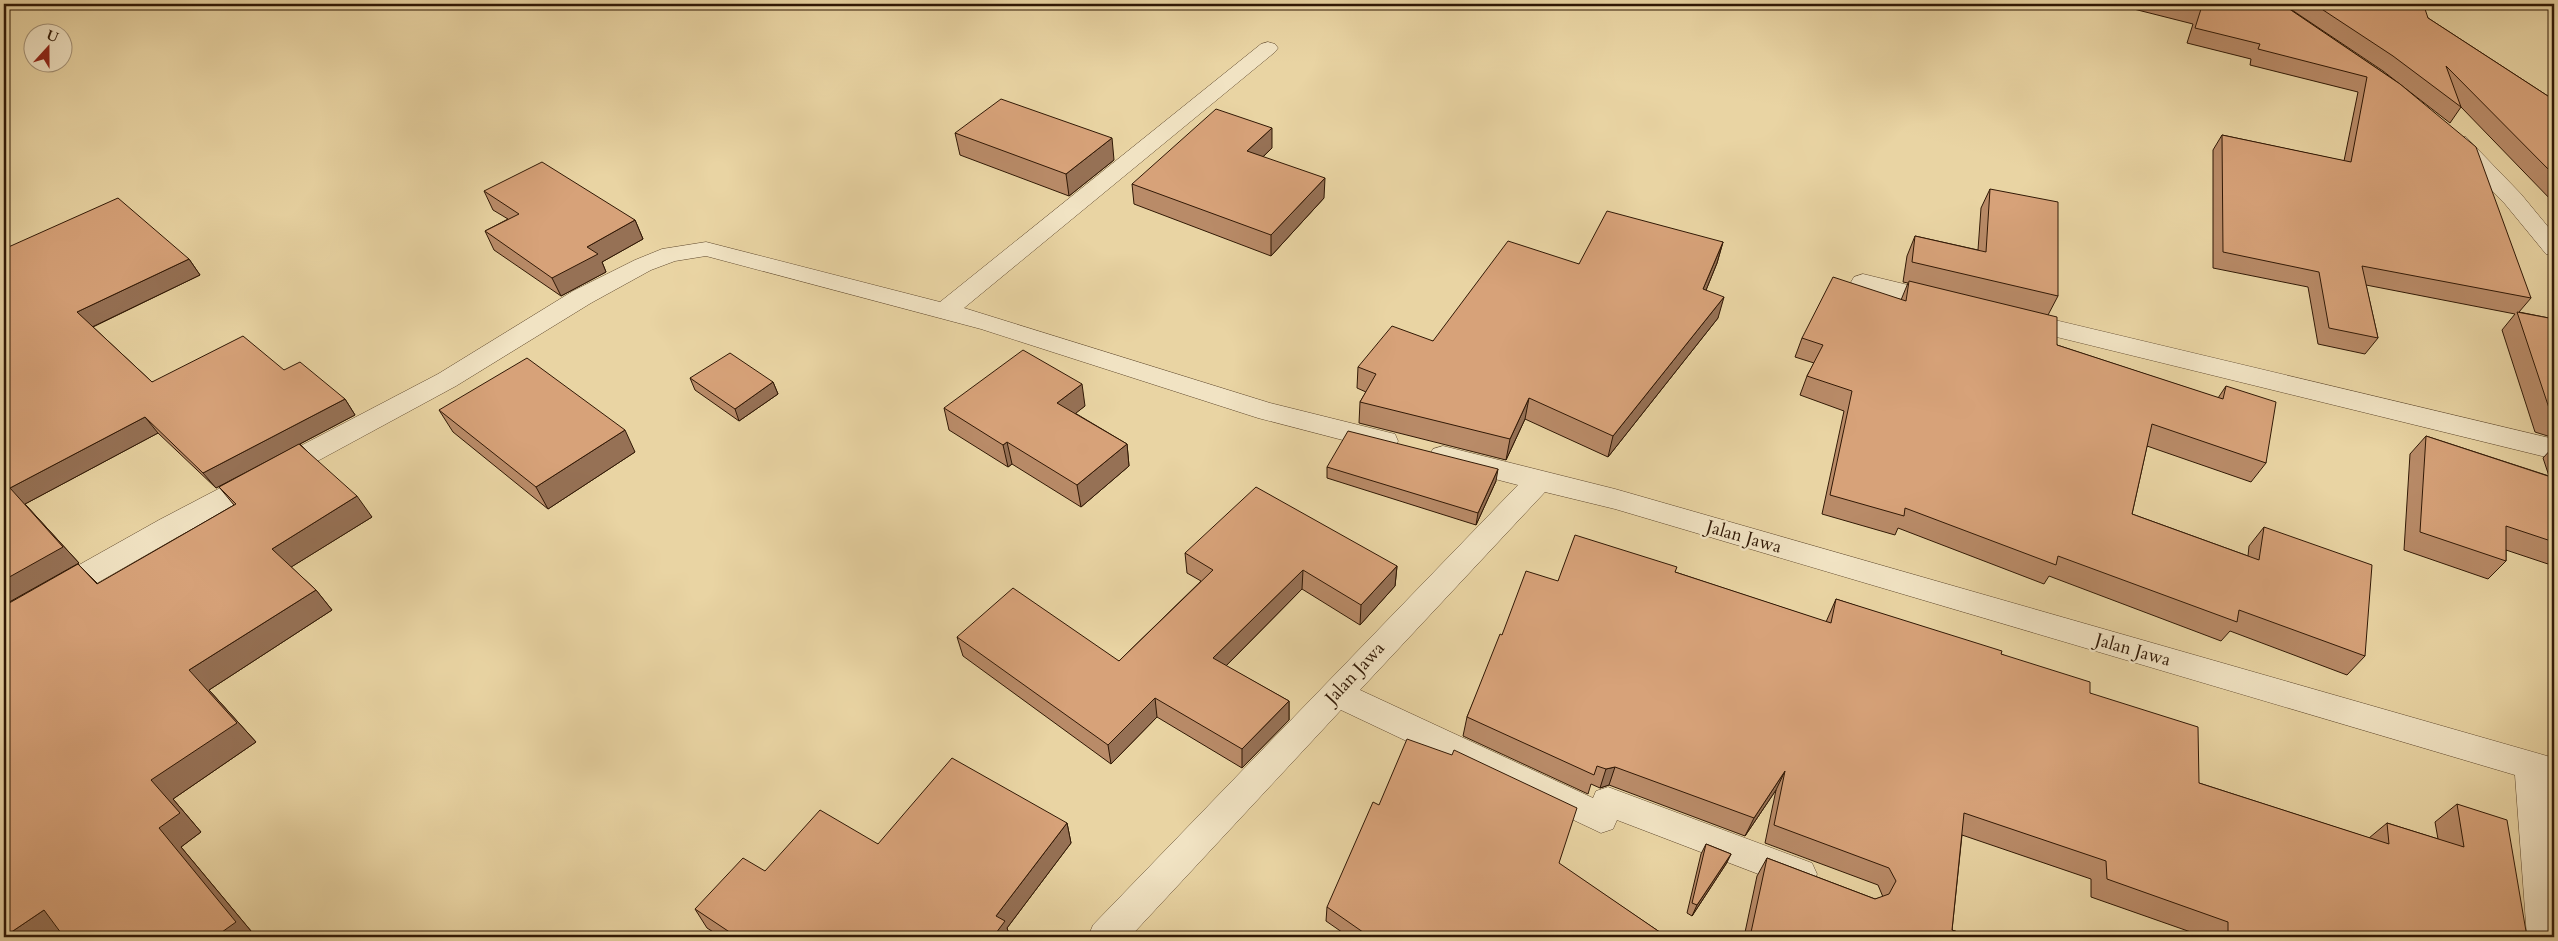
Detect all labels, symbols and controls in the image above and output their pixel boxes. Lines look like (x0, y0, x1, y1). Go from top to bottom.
north arrow (22, 22, 72, 72)
text: U (44, 25, 62, 47)
street label: Jalan Jawa (1700, 513, 1785, 560)
street label: Jalan Jawa (2089, 626, 2174, 673)
street label: Jalan Jawa (1317, 636, 1391, 712)

